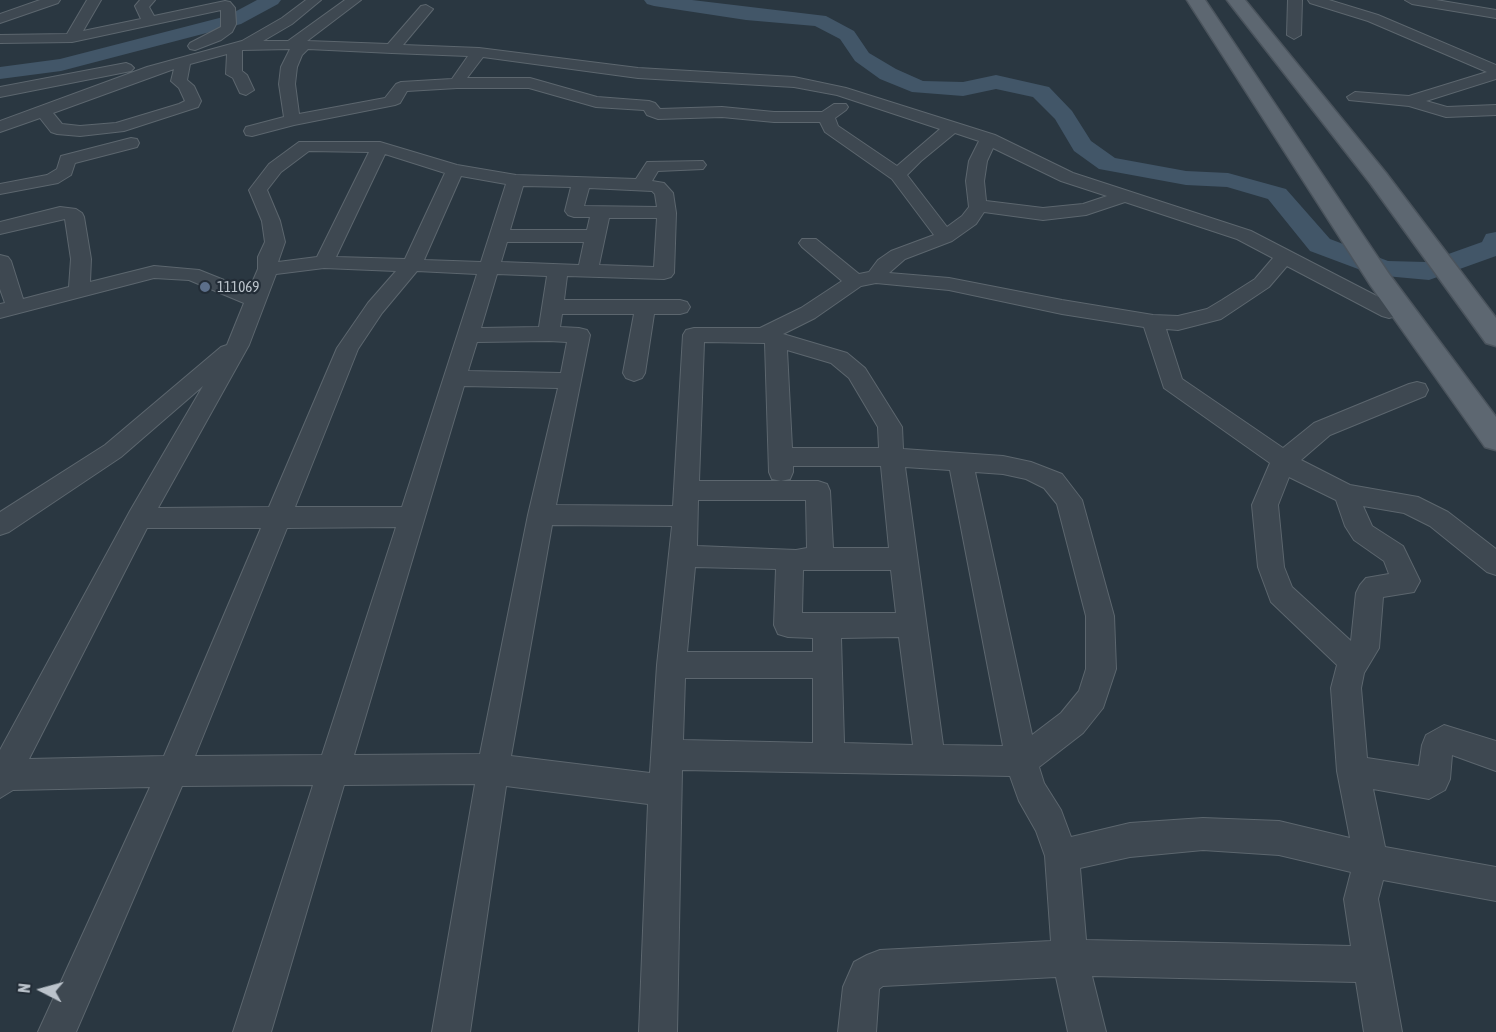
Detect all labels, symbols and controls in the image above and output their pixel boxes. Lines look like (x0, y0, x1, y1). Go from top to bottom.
place label: 111069 (217, 278, 259, 296)
marker: 111069 (198, 280, 212, 294)
north arrow (12, 960, 72, 1020)
text: N (15, 982, 34, 994)

